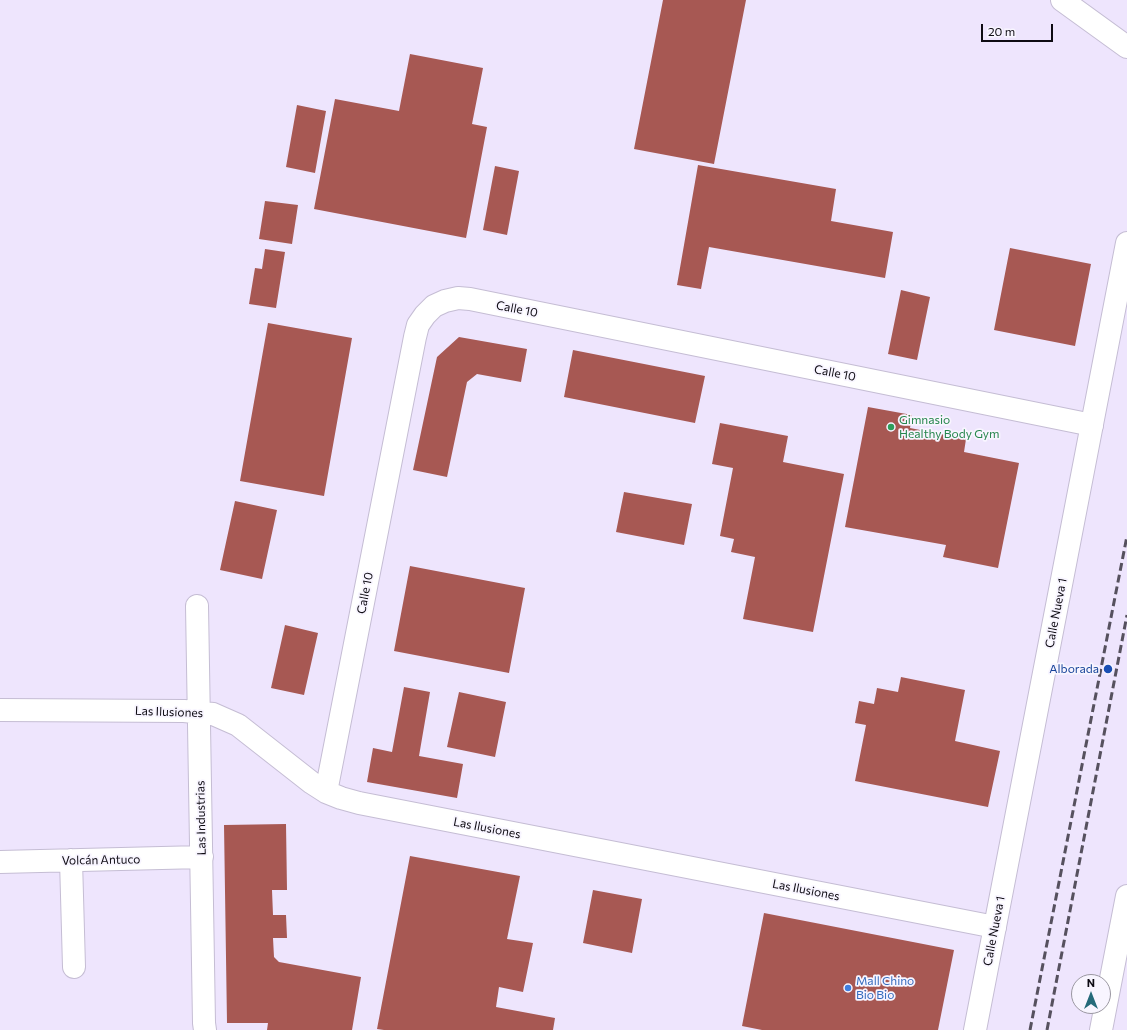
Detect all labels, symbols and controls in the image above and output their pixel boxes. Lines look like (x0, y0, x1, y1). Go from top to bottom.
scale bar (983, 16, 1055, 42)
text: 20 m (988, 24, 1015, 38)
street label: Calle 10 (495, 298, 539, 320)
street label: Calle 10 (813, 362, 857, 384)
place label: Gimnasio Healthy Body Gym (899, 413, 999, 441)
marker: Gimnasio Healthy Body Gym (886, 422, 896, 432)
street label: Calle 10 (354, 571, 376, 615)
street label: Calle Nueva 1 (1042, 577, 1070, 649)
place label: Alborada (1049, 662, 1099, 676)
marker: Alborada (1102, 663, 1114, 675)
street label: Las Ilusiones (135, 704, 203, 720)
street label: Las Industrias (193, 781, 209, 855)
street label: Las Ilusiones (452, 814, 522, 842)
street label: Volcán Antuco (61, 852, 141, 868)
street label: Las Ilusiones (771, 876, 841, 904)
street label: Calle Nueva 1 (980, 895, 1008, 967)
place label: Mall Chino Bio Bio (856, 974, 914, 1002)
north arrow (1071, 974, 1111, 1014)
text: N (1087, 976, 1095, 989)
marker: Mall Chino Bio Bio (843, 983, 853, 993)

